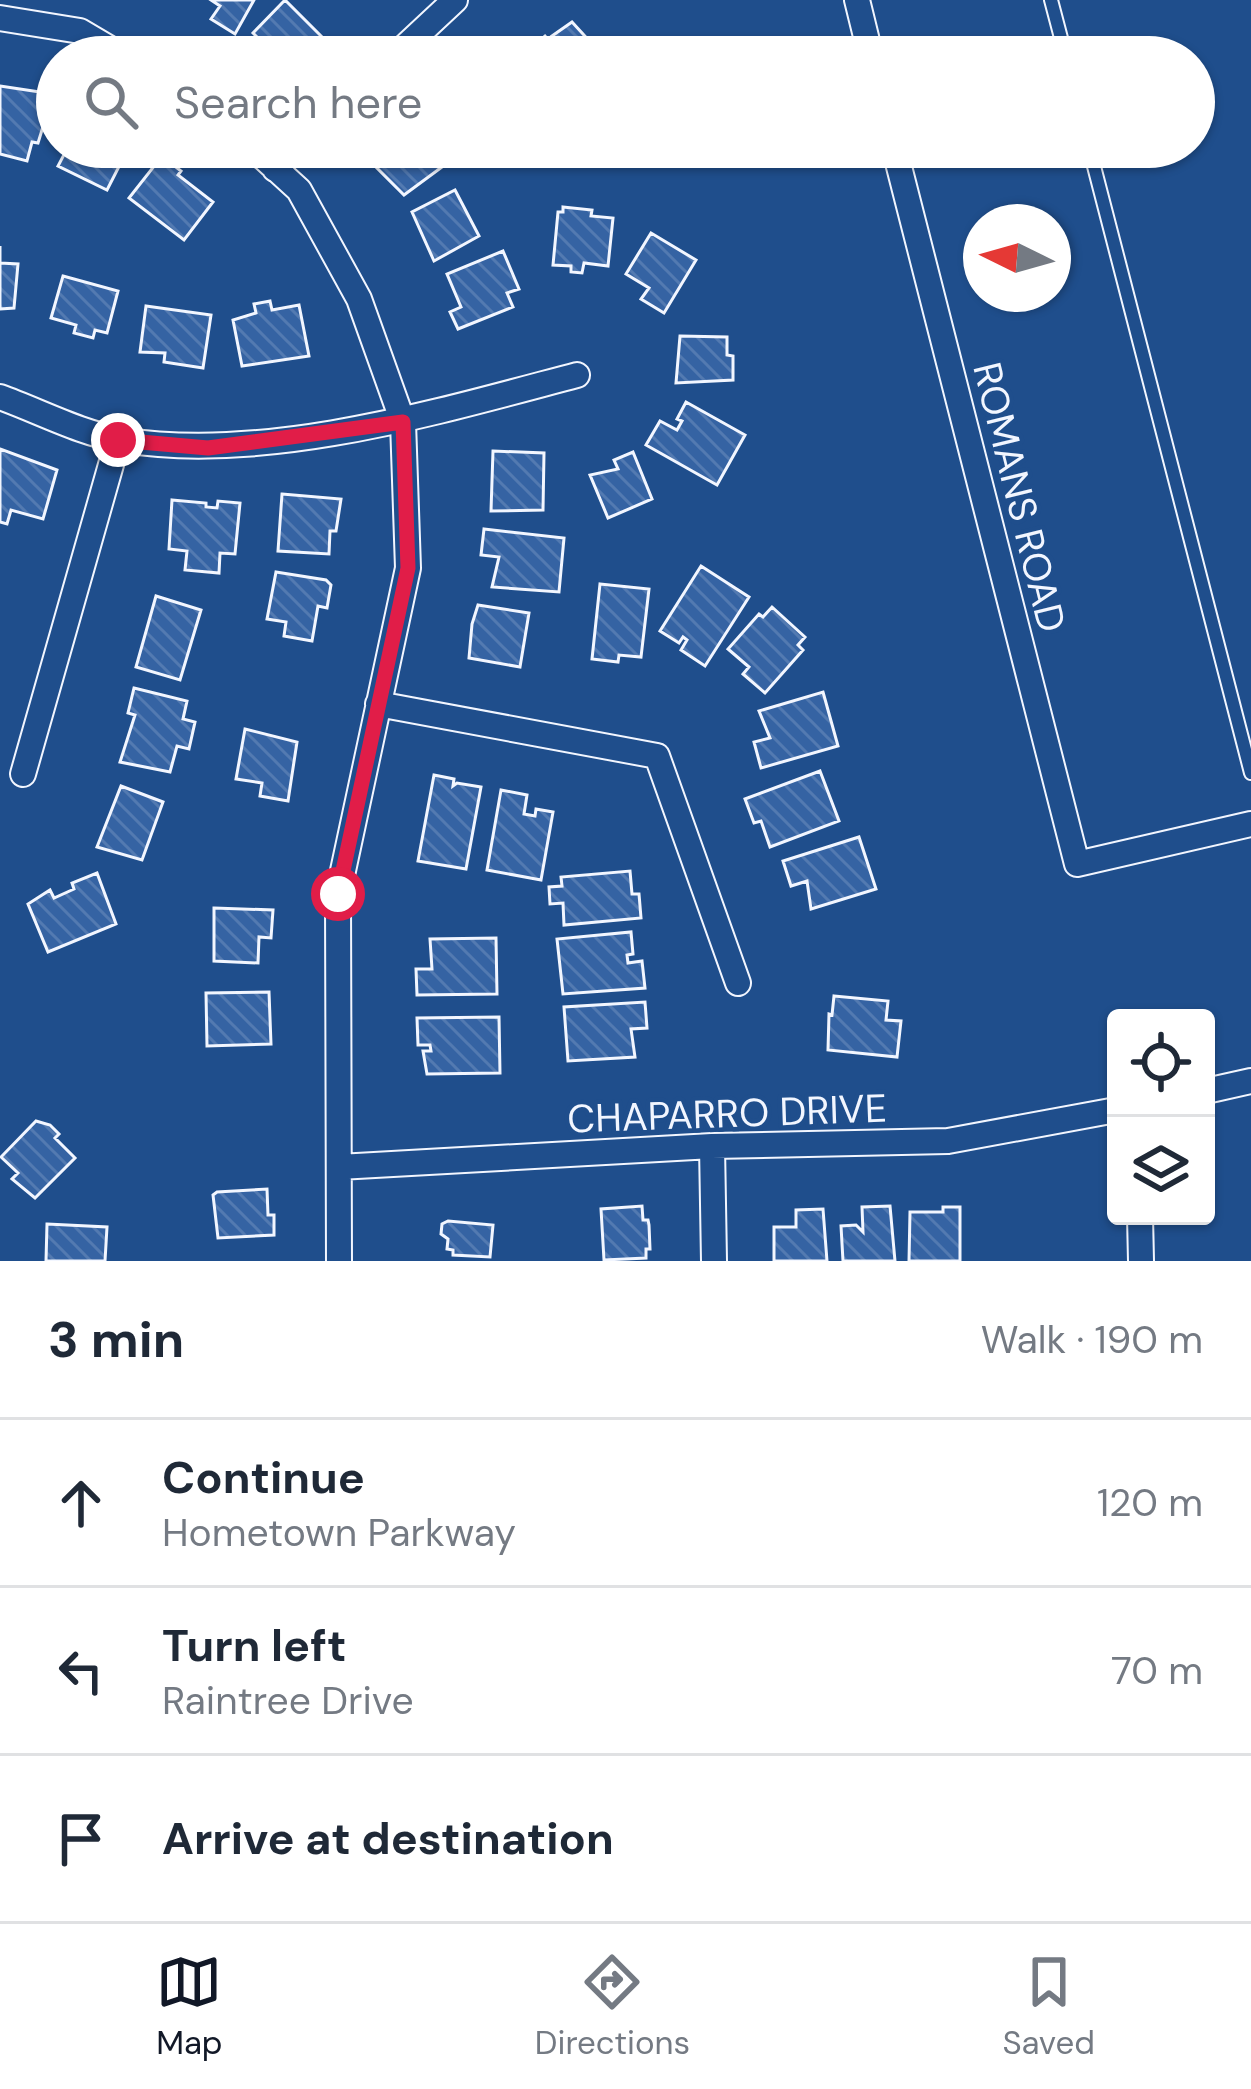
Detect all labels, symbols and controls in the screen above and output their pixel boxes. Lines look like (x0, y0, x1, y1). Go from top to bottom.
search box (36, 36, 1215, 168)
icon: search (78, 69, 144, 135)
text: Search here (174, 73, 422, 132)
north arrow (963, 204, 1071, 312)
street label: ROMANS ROAD (961, 357, 1078, 637)
route end (91, 413, 145, 467)
route start (311, 867, 365, 921)
map controls (1107, 1009, 1215, 1225)
button: locate (1107, 1009, 1215, 1117)
street label: CHAPARRO DRIVE (566, 1082, 888, 1145)
button: layers (1107, 1117, 1215, 1225)
text: 3 min (48, 1306, 184, 1373)
text: Walk · 190 m (981, 1314, 1203, 1365)
text: Continue (162, 1448, 365, 1507)
icon: ahead (48, 1470, 114, 1536)
text: 120 m (1097, 1477, 1203, 1528)
text: Hometown Parkway (162, 1507, 516, 1558)
text: Turn left (162, 1616, 346, 1675)
icon: left (48, 1638, 114, 1704)
text: 70 m (1111, 1645, 1203, 1696)
text: Raintree Drive (162, 1675, 414, 1726)
icon: arrive (48, 1806, 114, 1872)
text: Arrive at destination (162, 1809, 614, 1868)
tab: Map (156, 1949, 223, 2064)
tab: Directions (535, 1949, 690, 2064)
tab: Saved (1002, 1949, 1095, 2064)

